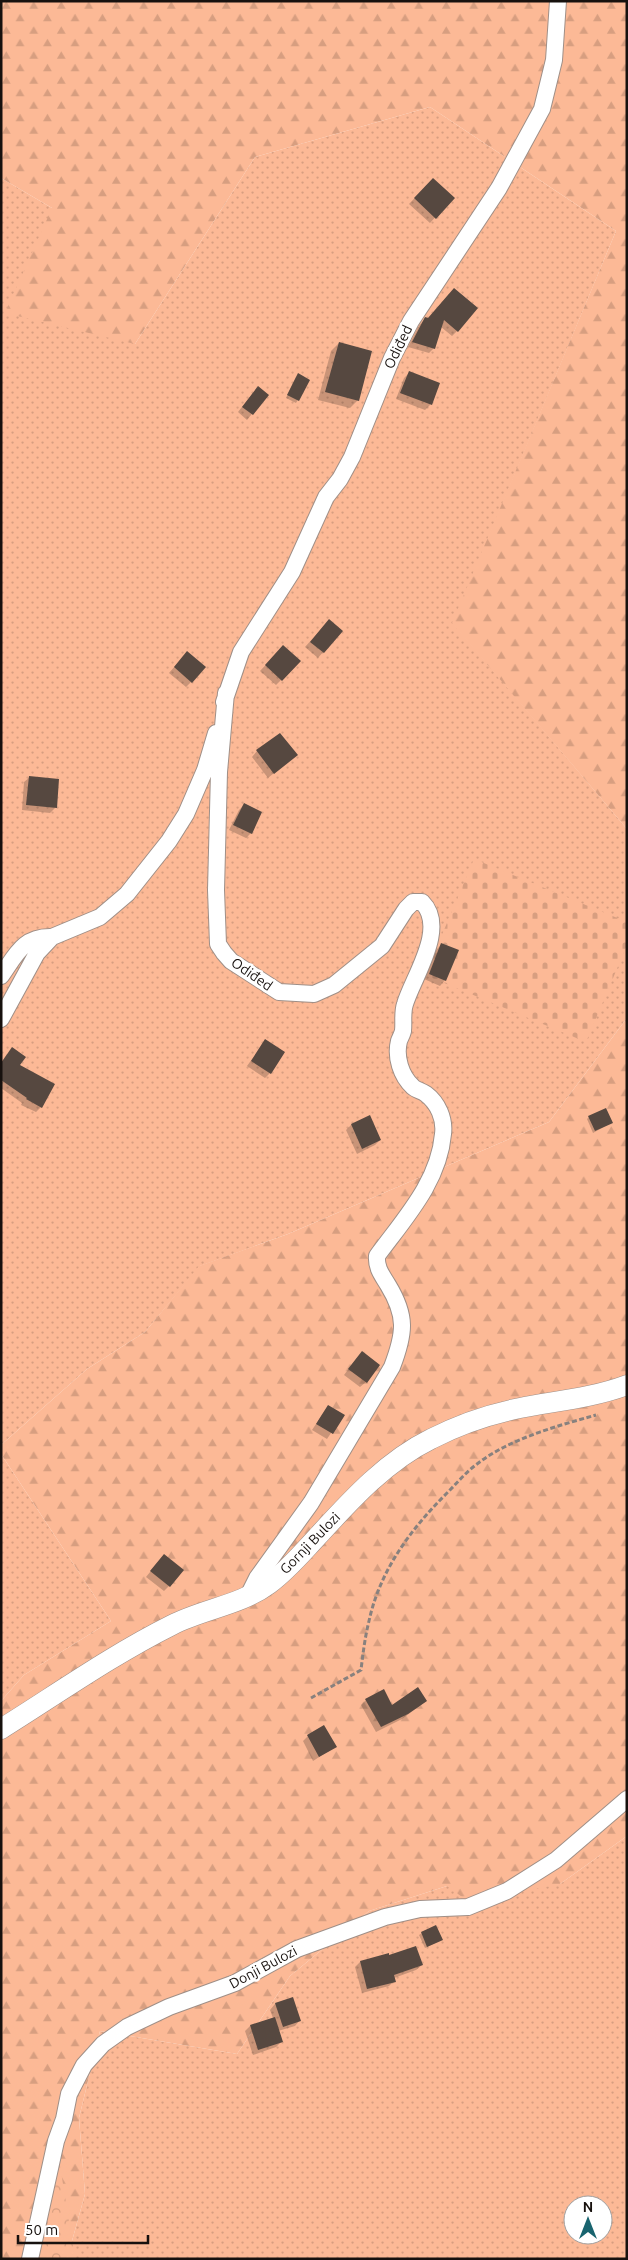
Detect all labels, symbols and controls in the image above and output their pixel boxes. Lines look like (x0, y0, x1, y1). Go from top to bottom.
street label: Odiđed (381, 323, 415, 371)
street label: Odiđed (228, 954, 276, 994)
street label: Gornji Bulozi (277, 1509, 343, 1577)
street label: Donji Bulozi (226, 1942, 300, 1992)
north arrow (563, 2195, 613, 2245)
text: N (583, 2199, 593, 2215)
scale bar (18, 2212, 148, 2244)
text: 50 m (25, 2221, 58, 2238)

